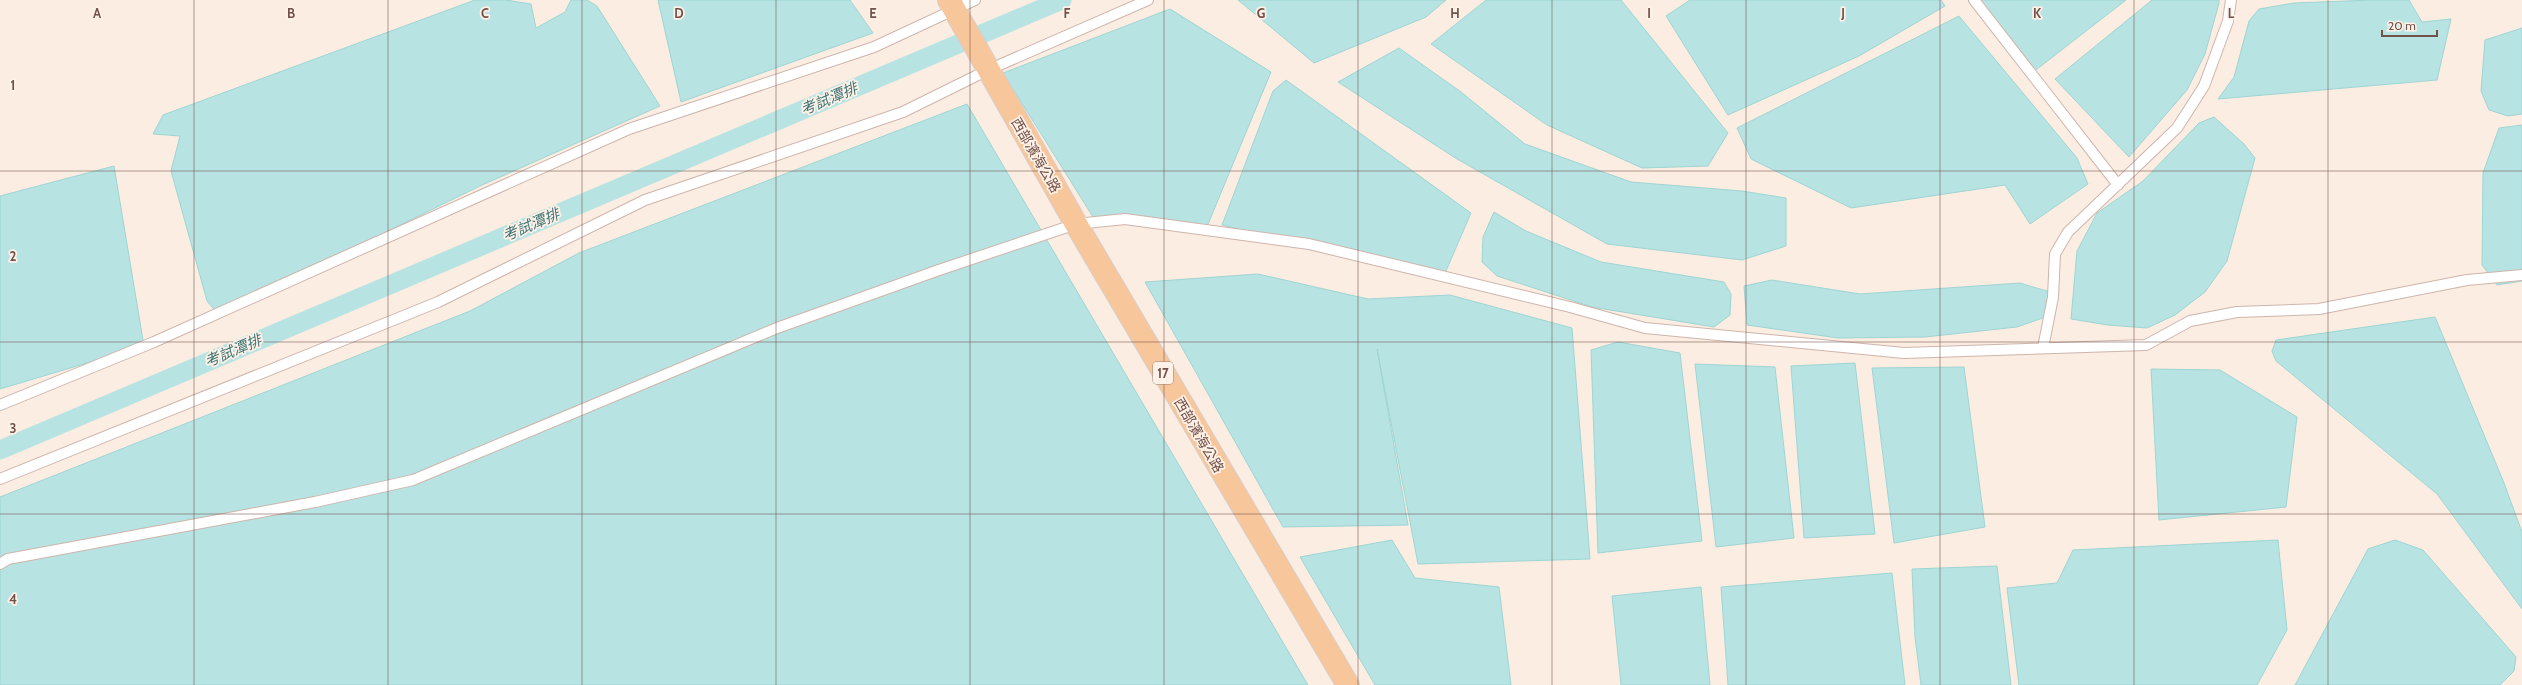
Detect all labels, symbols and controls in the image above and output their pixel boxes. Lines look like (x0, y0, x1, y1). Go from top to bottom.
text: A (93, 5, 102, 21)
text: B (287, 5, 295, 21)
text: C (481, 5, 489, 21)
text: D (674, 5, 684, 21)
text: E (869, 5, 877, 21)
text: F (1064, 5, 1071, 21)
text: G (1257, 5, 1266, 21)
text: H (1450, 5, 1460, 21)
text: I (1647, 5, 1651, 21)
text: J (1840, 5, 1845, 21)
text: K (2033, 5, 2042, 21)
text: L (2228, 5, 2235, 21)
scale bar (2382, 12, 2437, 38)
text: 20 m (2388, 18, 2416, 33)
text: 1 (11, 77, 15, 93)
water label: 考試潭排 (798, 78, 862, 119)
street label: 西部濱海公路 (1007, 114, 1065, 196)
water label: 考試潭排 (500, 204, 564, 245)
text: 2 (10, 248, 17, 264)
water label: 考試潭排 (202, 330, 266, 371)
road number: 17 (1153, 362, 1173, 384)
street label: 西部濱海公路 (1170, 394, 1228, 476)
text: 3 (9, 420, 17, 436)
text: 4 (9, 591, 17, 607)

